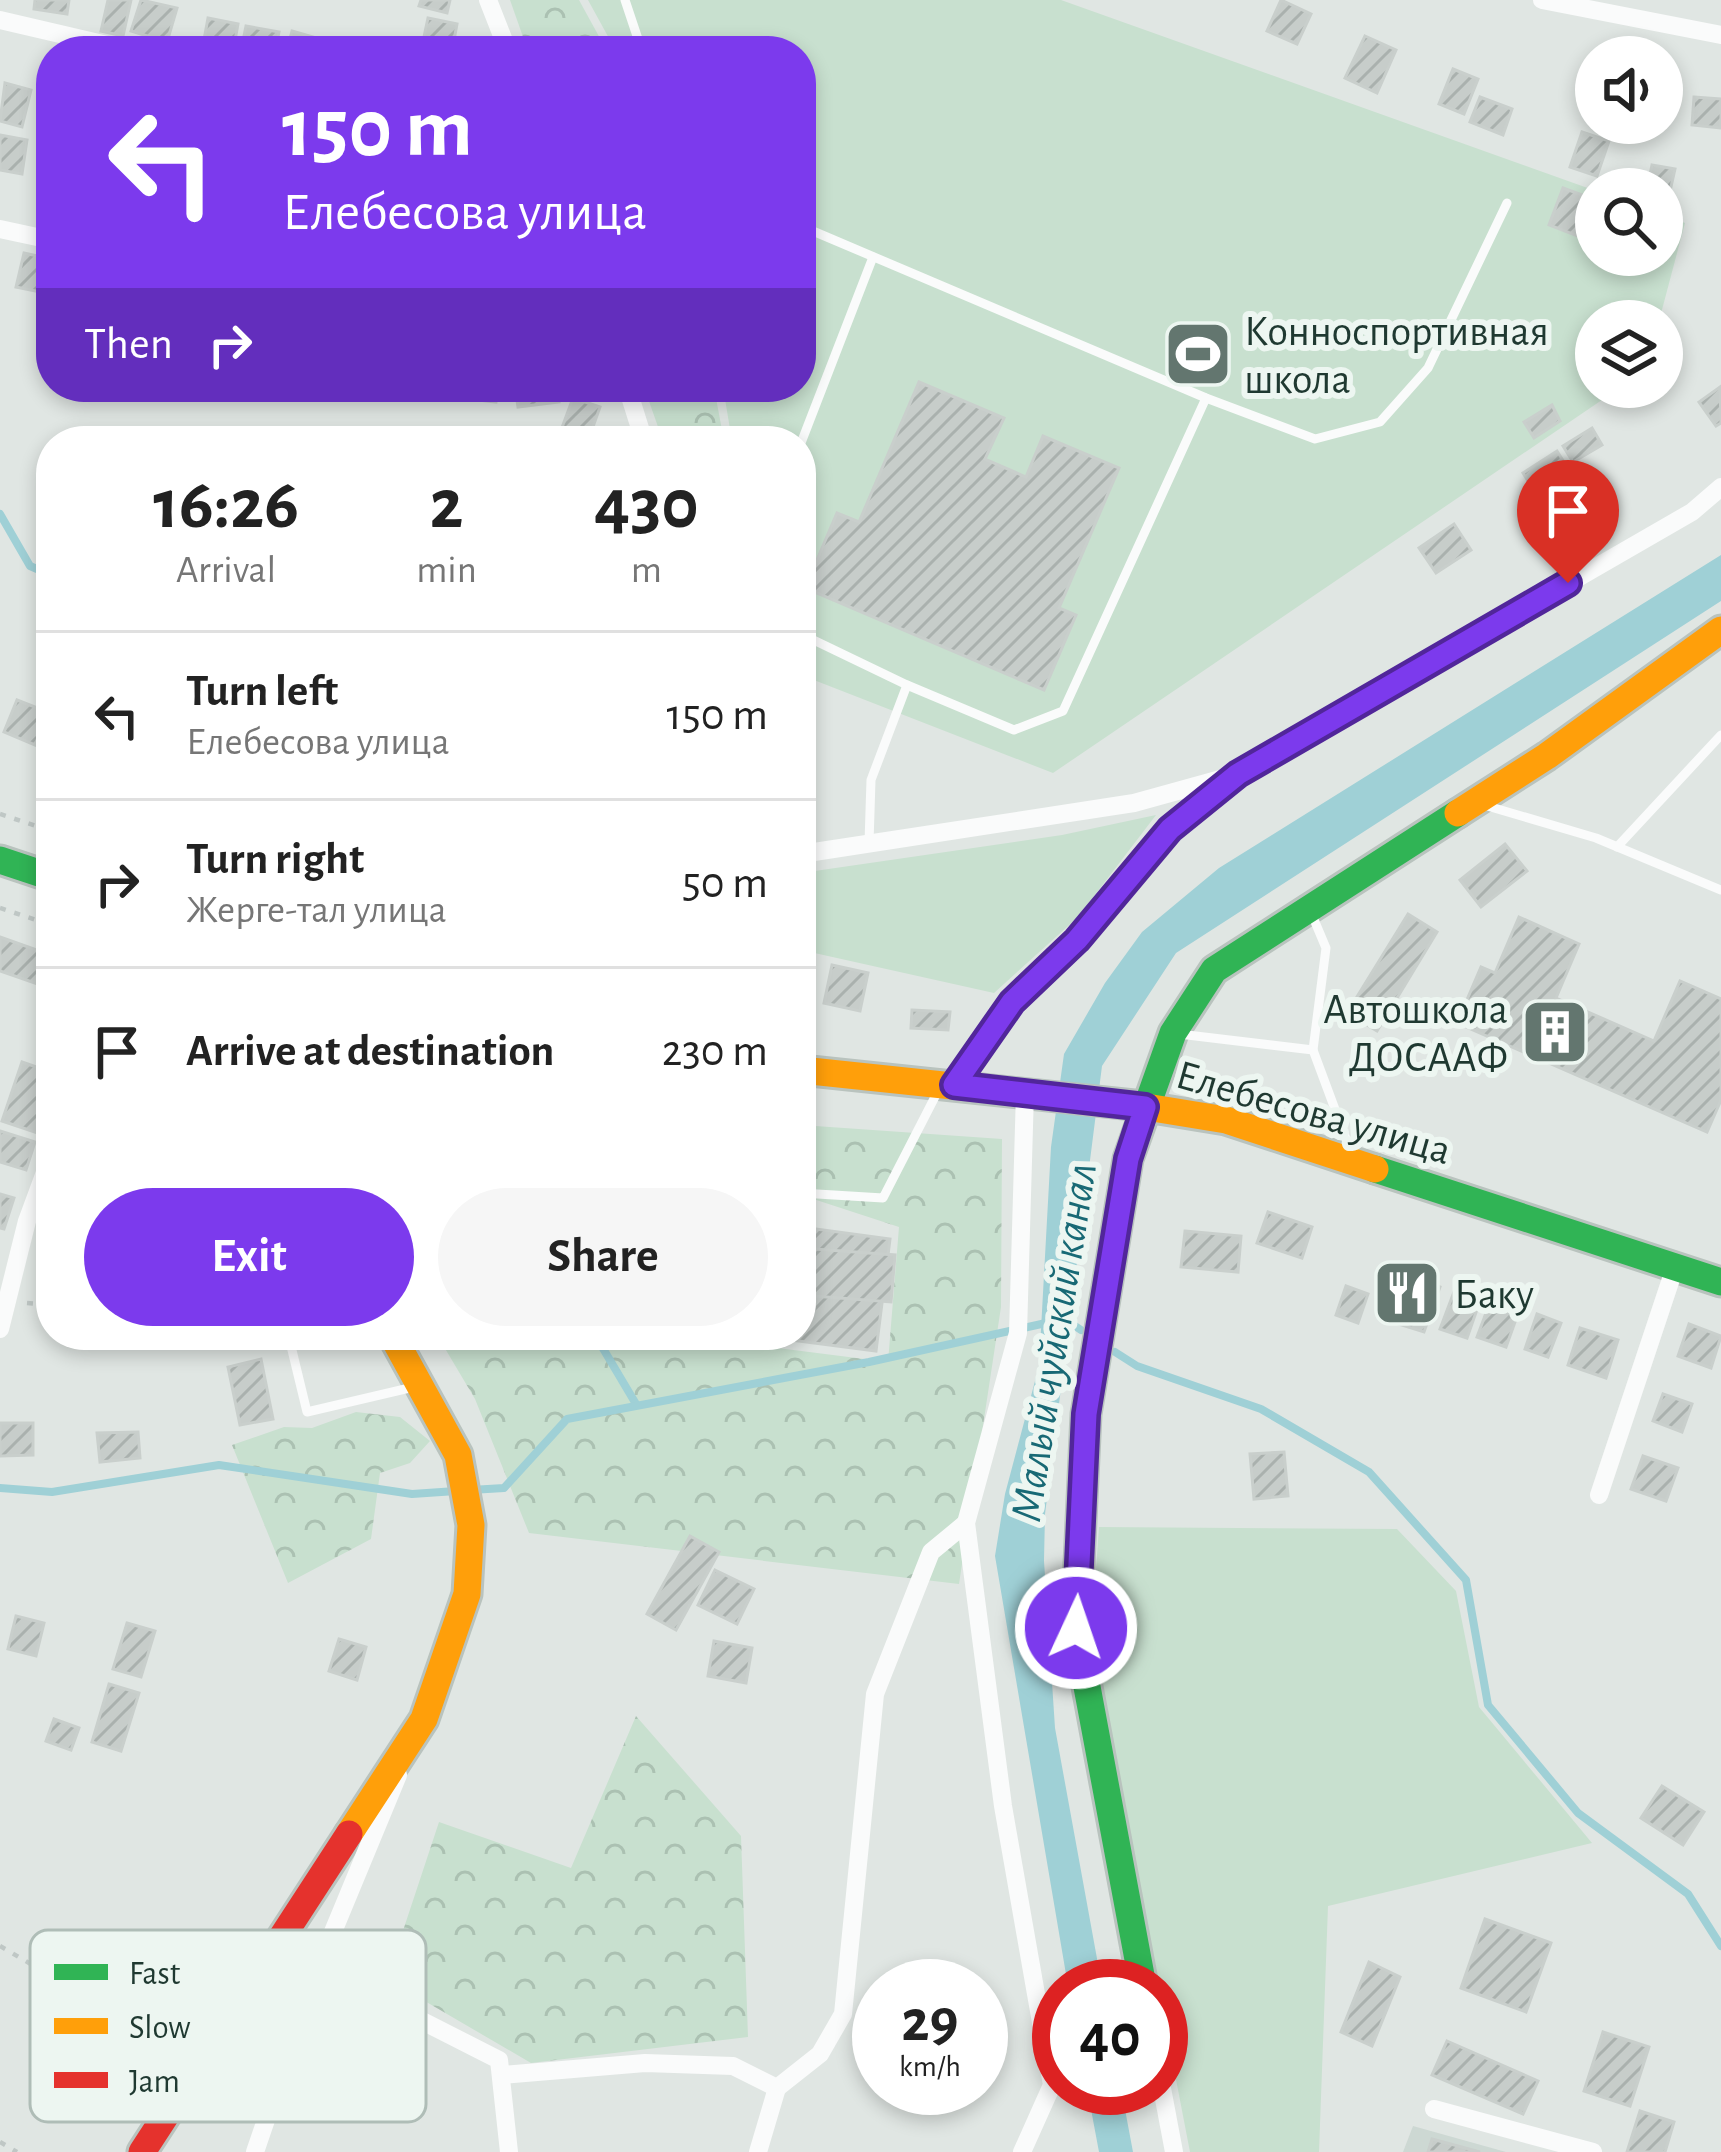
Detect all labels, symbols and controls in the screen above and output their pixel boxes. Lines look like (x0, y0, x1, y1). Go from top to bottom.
map controls (1575, 36, 1683, 408)
button: sound (1575, 36, 1683, 144)
icon: left (84, 84, 240, 240)
text: 150 m (282, 88, 473, 172)
button: search (1575, 168, 1683, 276)
text: Елебесова улица (282, 186, 647, 240)
button: layers (1575, 300, 1683, 408)
place label: Конноспортивная школа (1244, 311, 1549, 401)
icon: right (197, 312, 263, 378)
sports icon: Конноспортивная школа (1163, 319, 1233, 389)
text: Then (84, 322, 173, 367)
pin (1517, 460, 1619, 583)
text: 16:26 (153, 469, 299, 541)
text: 2 (430, 469, 464, 541)
text: 430 (594, 469, 699, 541)
icon: arrive (1535, 478, 1601, 544)
text: Arrival (176, 551, 276, 590)
text: min (416, 551, 477, 590)
text: m (631, 551, 662, 590)
text: Turn left (186, 669, 338, 714)
icon: left (84, 683, 150, 749)
text: 150 m (667, 693, 768, 738)
text: Елебесова улица (186, 723, 449, 762)
text: Turn right (186, 837, 364, 882)
icon: right (84, 851, 150, 917)
text: 50 m (682, 861, 768, 906)
text: Жерге-тал улица (186, 891, 447, 930)
place label: Автошкола ДОСААФ (1323, 989, 1508, 1079)
building icon: Автошкола ДОСААФ (1520, 997, 1590, 1067)
icon: arrive (84, 1019, 150, 1085)
text: Arrive at destination (186, 1029, 554, 1074)
text: 230 m (662, 1029, 768, 1074)
street label: Елебесова улица (1171, 1054, 1456, 1172)
water label: Малый чуйский канал (1004, 1160, 1105, 1525)
button: Exit (84, 1188, 414, 1326)
button: Share (438, 1188, 768, 1326)
restaurant icon: Баку (1372, 1258, 1442, 1328)
place label: Баку (1454, 1274, 1534, 1316)
position arrow (1013, 1565, 1139, 1691)
legend (30, 1930, 426, 2122)
text: Fast (129, 1958, 181, 1991)
speed limit sign: 40 (1032, 1959, 1188, 2115)
text: 29 (901, 1992, 959, 2052)
text: Slow (129, 2012, 190, 2045)
text: km/h (899, 2052, 961, 2082)
text: Jam (129, 2066, 180, 2099)

